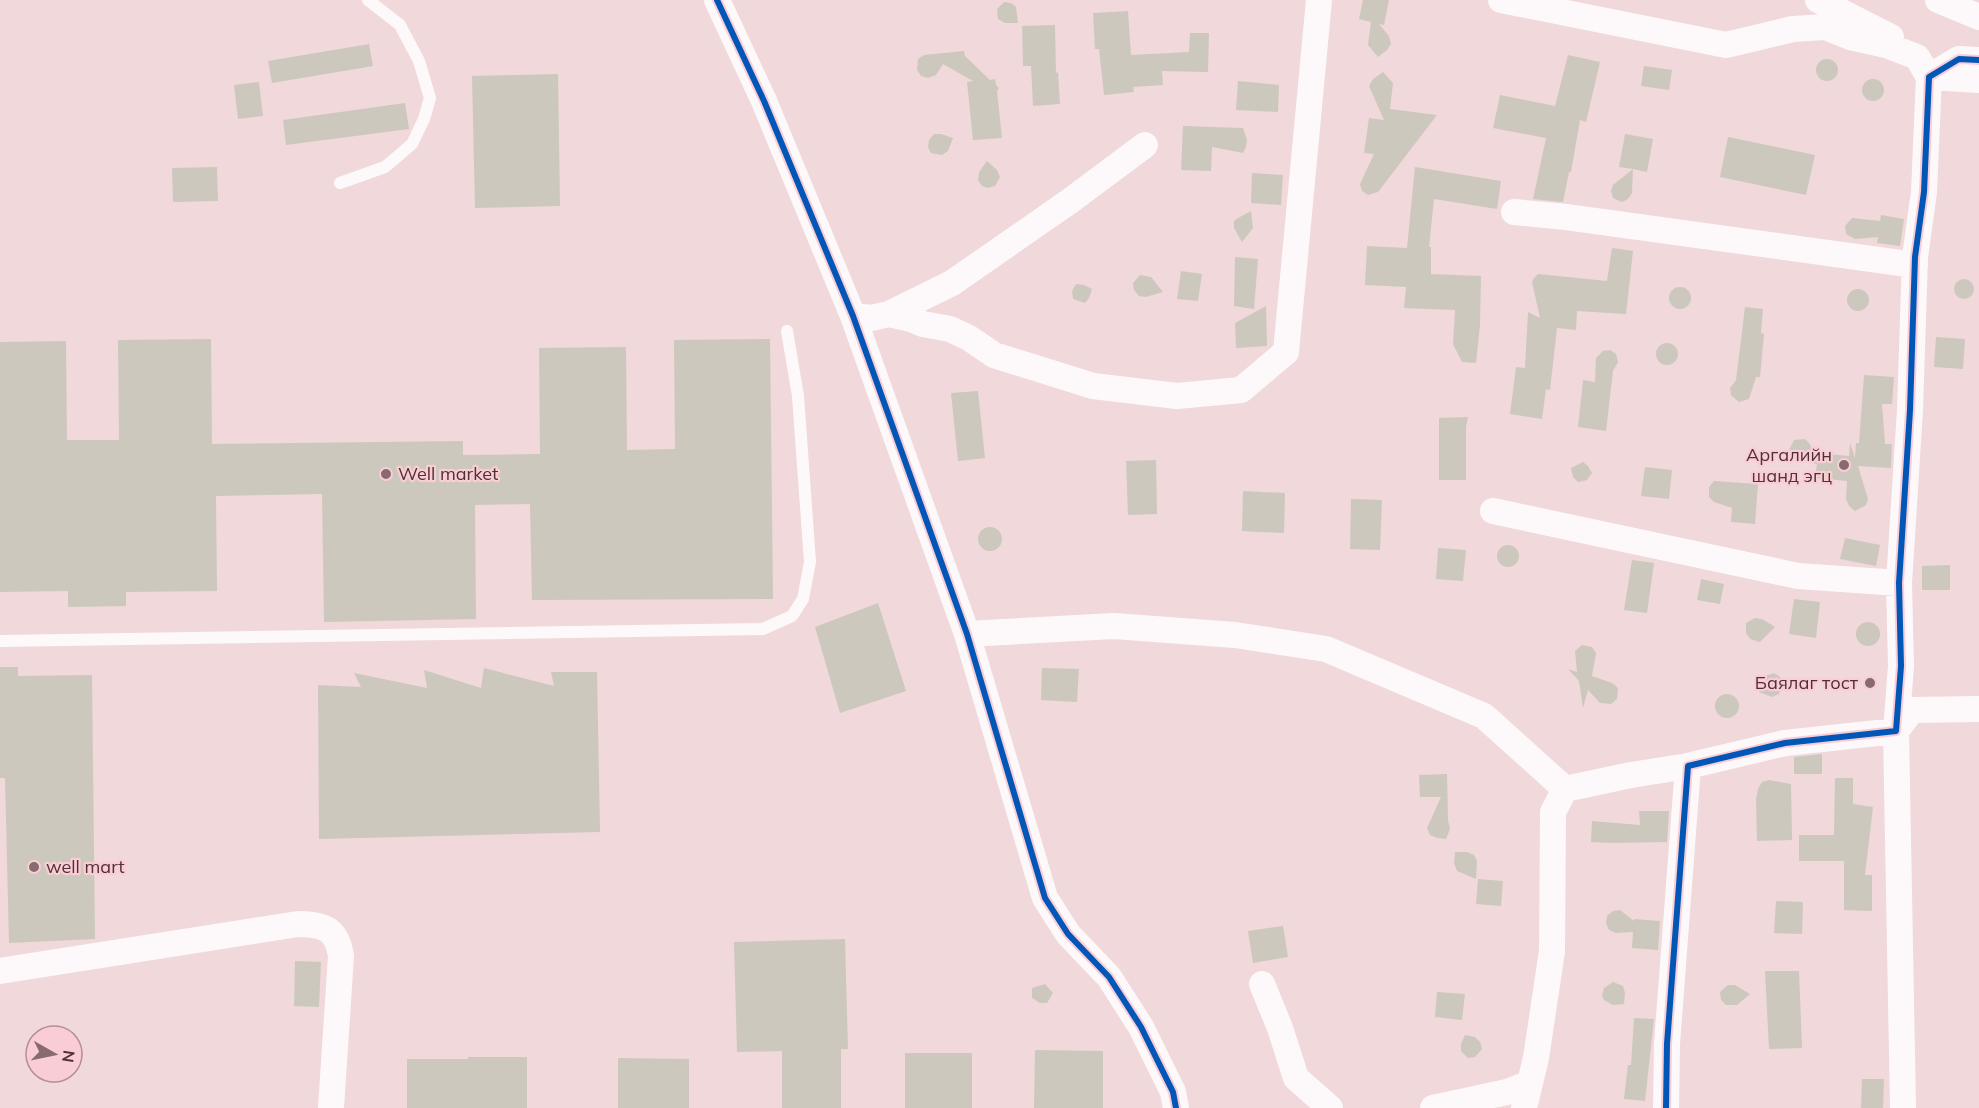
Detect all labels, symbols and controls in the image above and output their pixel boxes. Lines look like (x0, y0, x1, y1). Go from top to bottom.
place label: Аргалийн шанд эгц (1746, 443, 1832, 487)
marker: Аргалийн шанд эгц (1837, 458, 1851, 472)
place label: Well market (398, 462, 498, 485)
marker: Well market (379, 467, 393, 481)
place label: Баялаг тост (1755, 671, 1859, 694)
marker: Баялаг тост (1863, 676, 1877, 690)
place label: well mart (46, 855, 124, 878)
marker: well mart (27, 860, 41, 874)
north arrow (24, 1024, 84, 1084)
text: N (58, 1049, 80, 1064)

